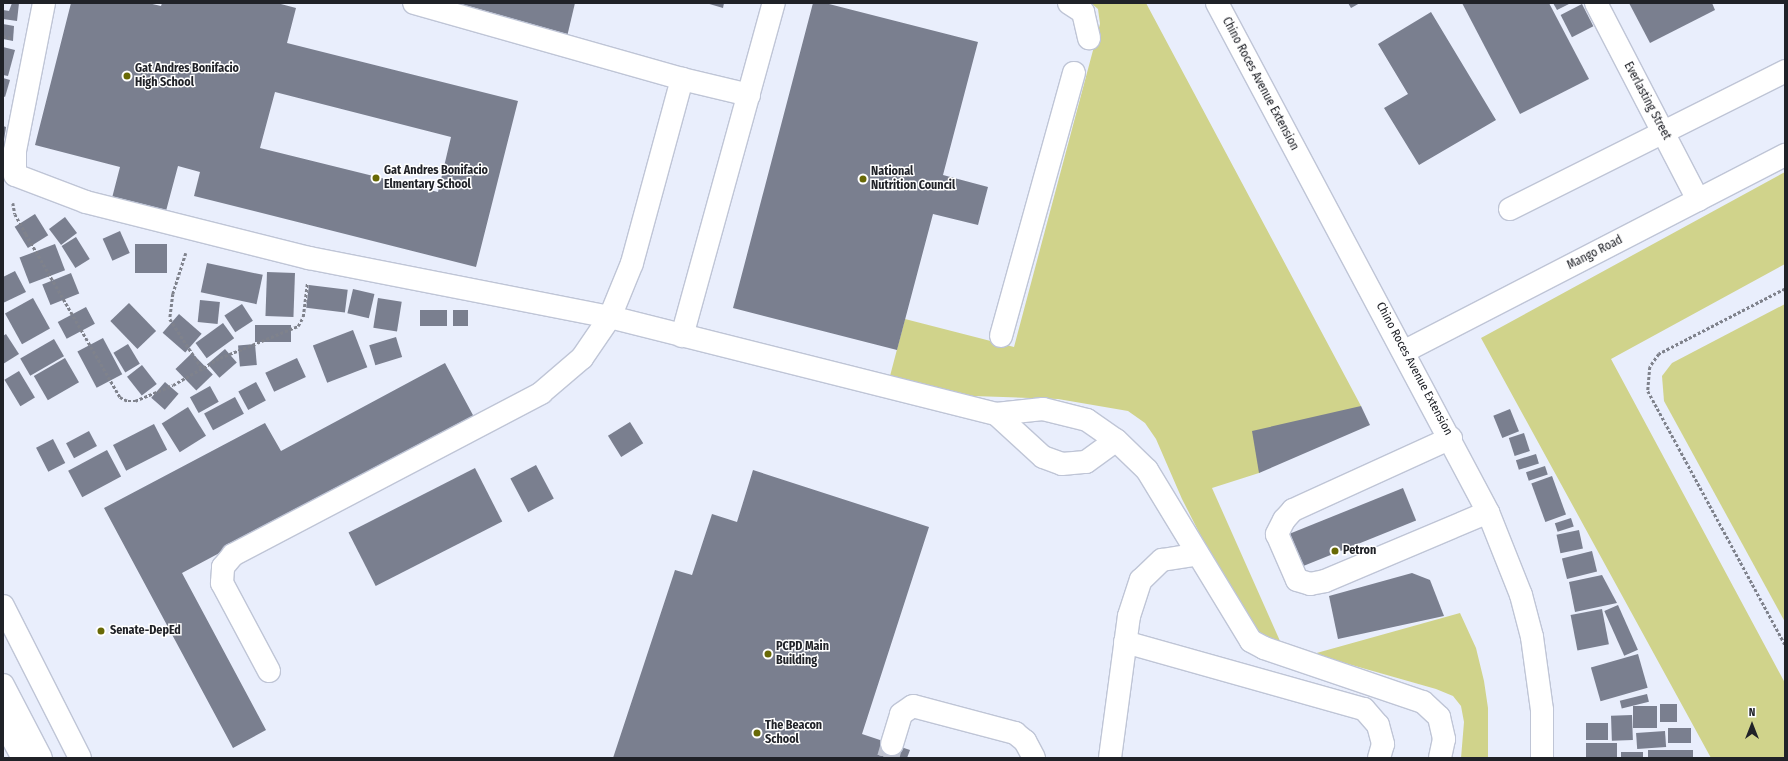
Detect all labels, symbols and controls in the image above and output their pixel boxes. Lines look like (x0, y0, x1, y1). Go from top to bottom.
street label: Chino Roces Avenue Extension (1219, 15, 1301, 153)
street label: Everlasting Street (1620, 60, 1674, 142)
place label: Gat Andres Bonifacio High School (135, 62, 239, 90)
marker: Gat Andres Bonifacio High School (122, 71, 132, 81)
place label: Gat Andres Bonifacio Elmentary School (384, 164, 488, 192)
place label: National Nutrition Council (871, 165, 955, 193)
marker: Gat Andres Bonifacio Elmentary School (371, 173, 381, 183)
marker: National Nutrition Council (858, 174, 868, 184)
street label: Mango Road (1565, 233, 1625, 273)
street label: Chino Roces Avenue Extension (1373, 300, 1455, 438)
place label: Petron (1343, 544, 1376, 558)
marker: Petron (1330, 546, 1340, 556)
place label: Senate-DepEd (110, 624, 181, 638)
marker: Senate-DepEd (95, 625, 107, 637)
place label: PCPD Main Building (776, 640, 829, 668)
marker: PCPD Main Building (763, 649, 773, 659)
north arrow (1732, 705, 1772, 745)
text: N (1749, 706, 1755, 719)
place label: The Beacon School (765, 719, 822, 747)
marker: The Beacon School (752, 728, 762, 738)

